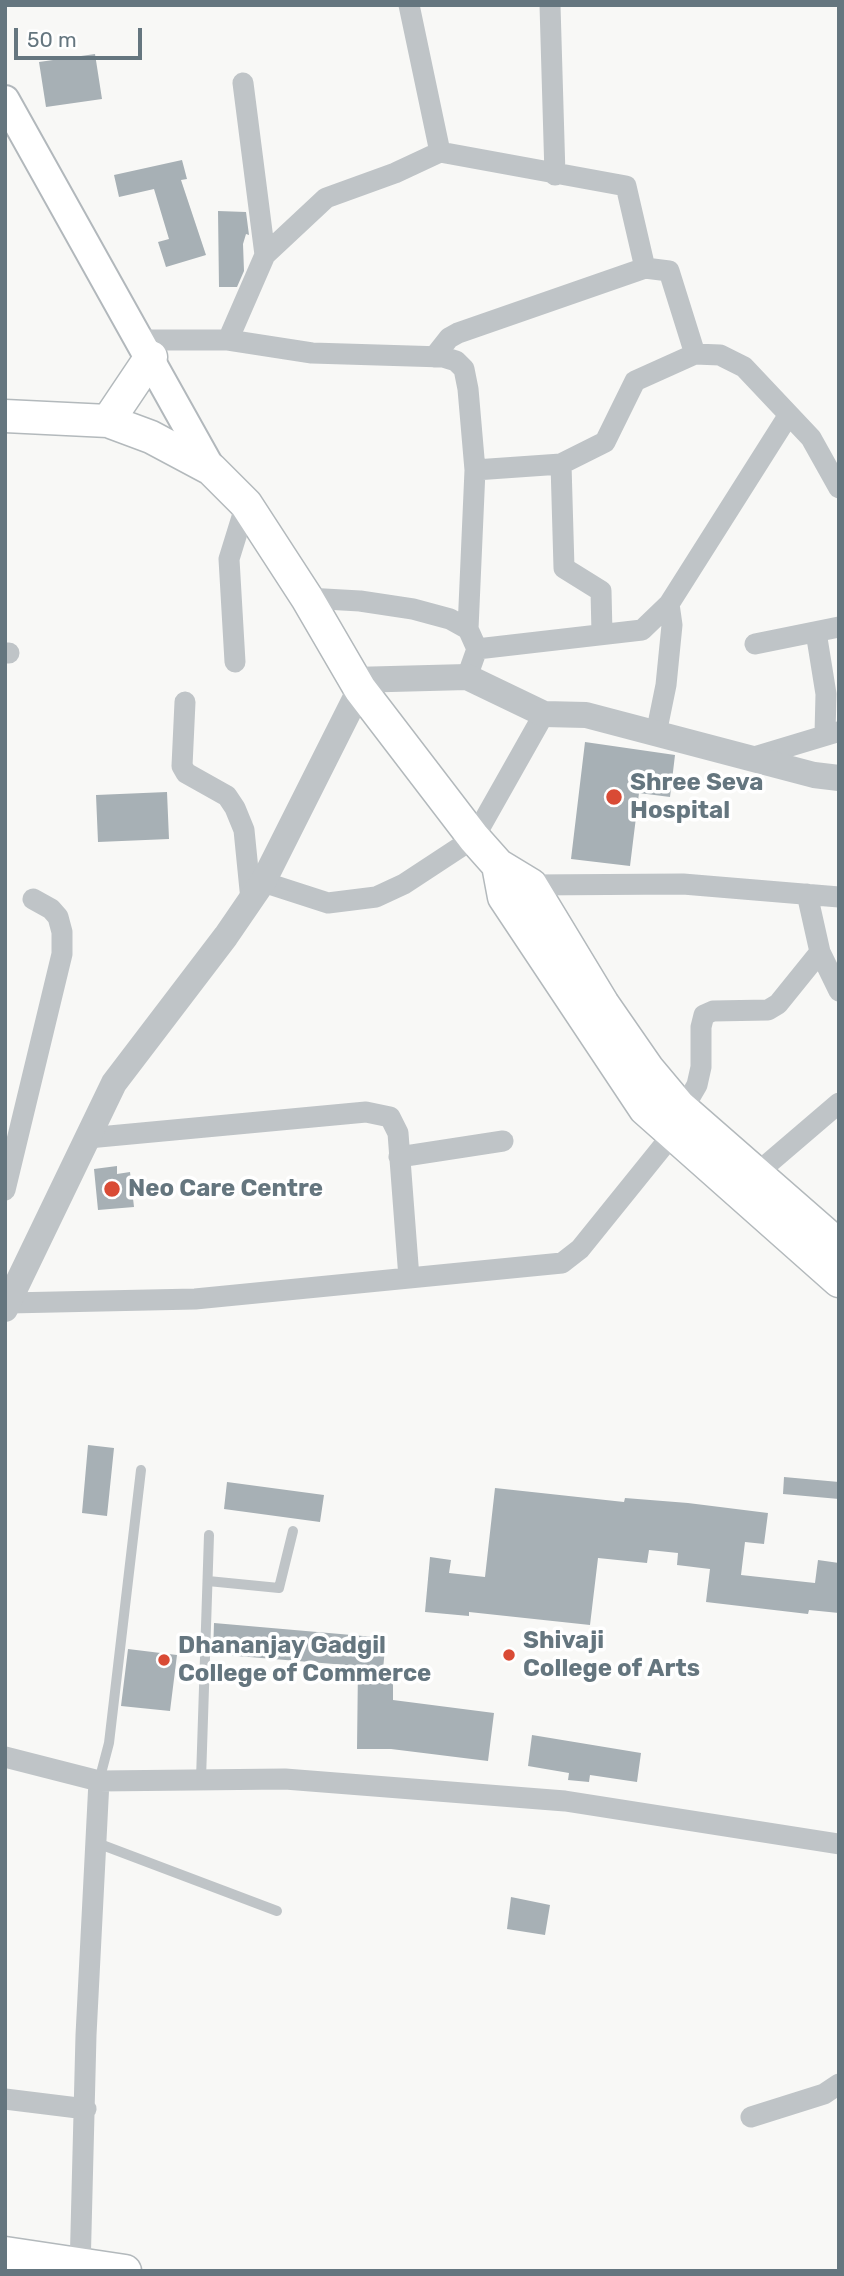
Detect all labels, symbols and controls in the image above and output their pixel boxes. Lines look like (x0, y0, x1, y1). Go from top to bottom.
scale bar (18, 14, 145, 58)
text: 50 m (27, 27, 77, 52)
place label: Shree Seva Hospital (630, 769, 764, 825)
marker: Shree Seva Hospital (604, 787, 624, 807)
place label: Neo Care Centre (128, 1175, 323, 1203)
marker: Neo Care Centre (102, 1179, 122, 1199)
place label: Shivaji College of Arts (523, 1627, 700, 1683)
place label: Dhananjay Gadgil College of Commerce (178, 1632, 431, 1688)
marker: Shivaji College of Arts (501, 1647, 517, 1663)
marker: Dhananjay Gadgil College of Commerce (156, 1652, 172, 1668)

